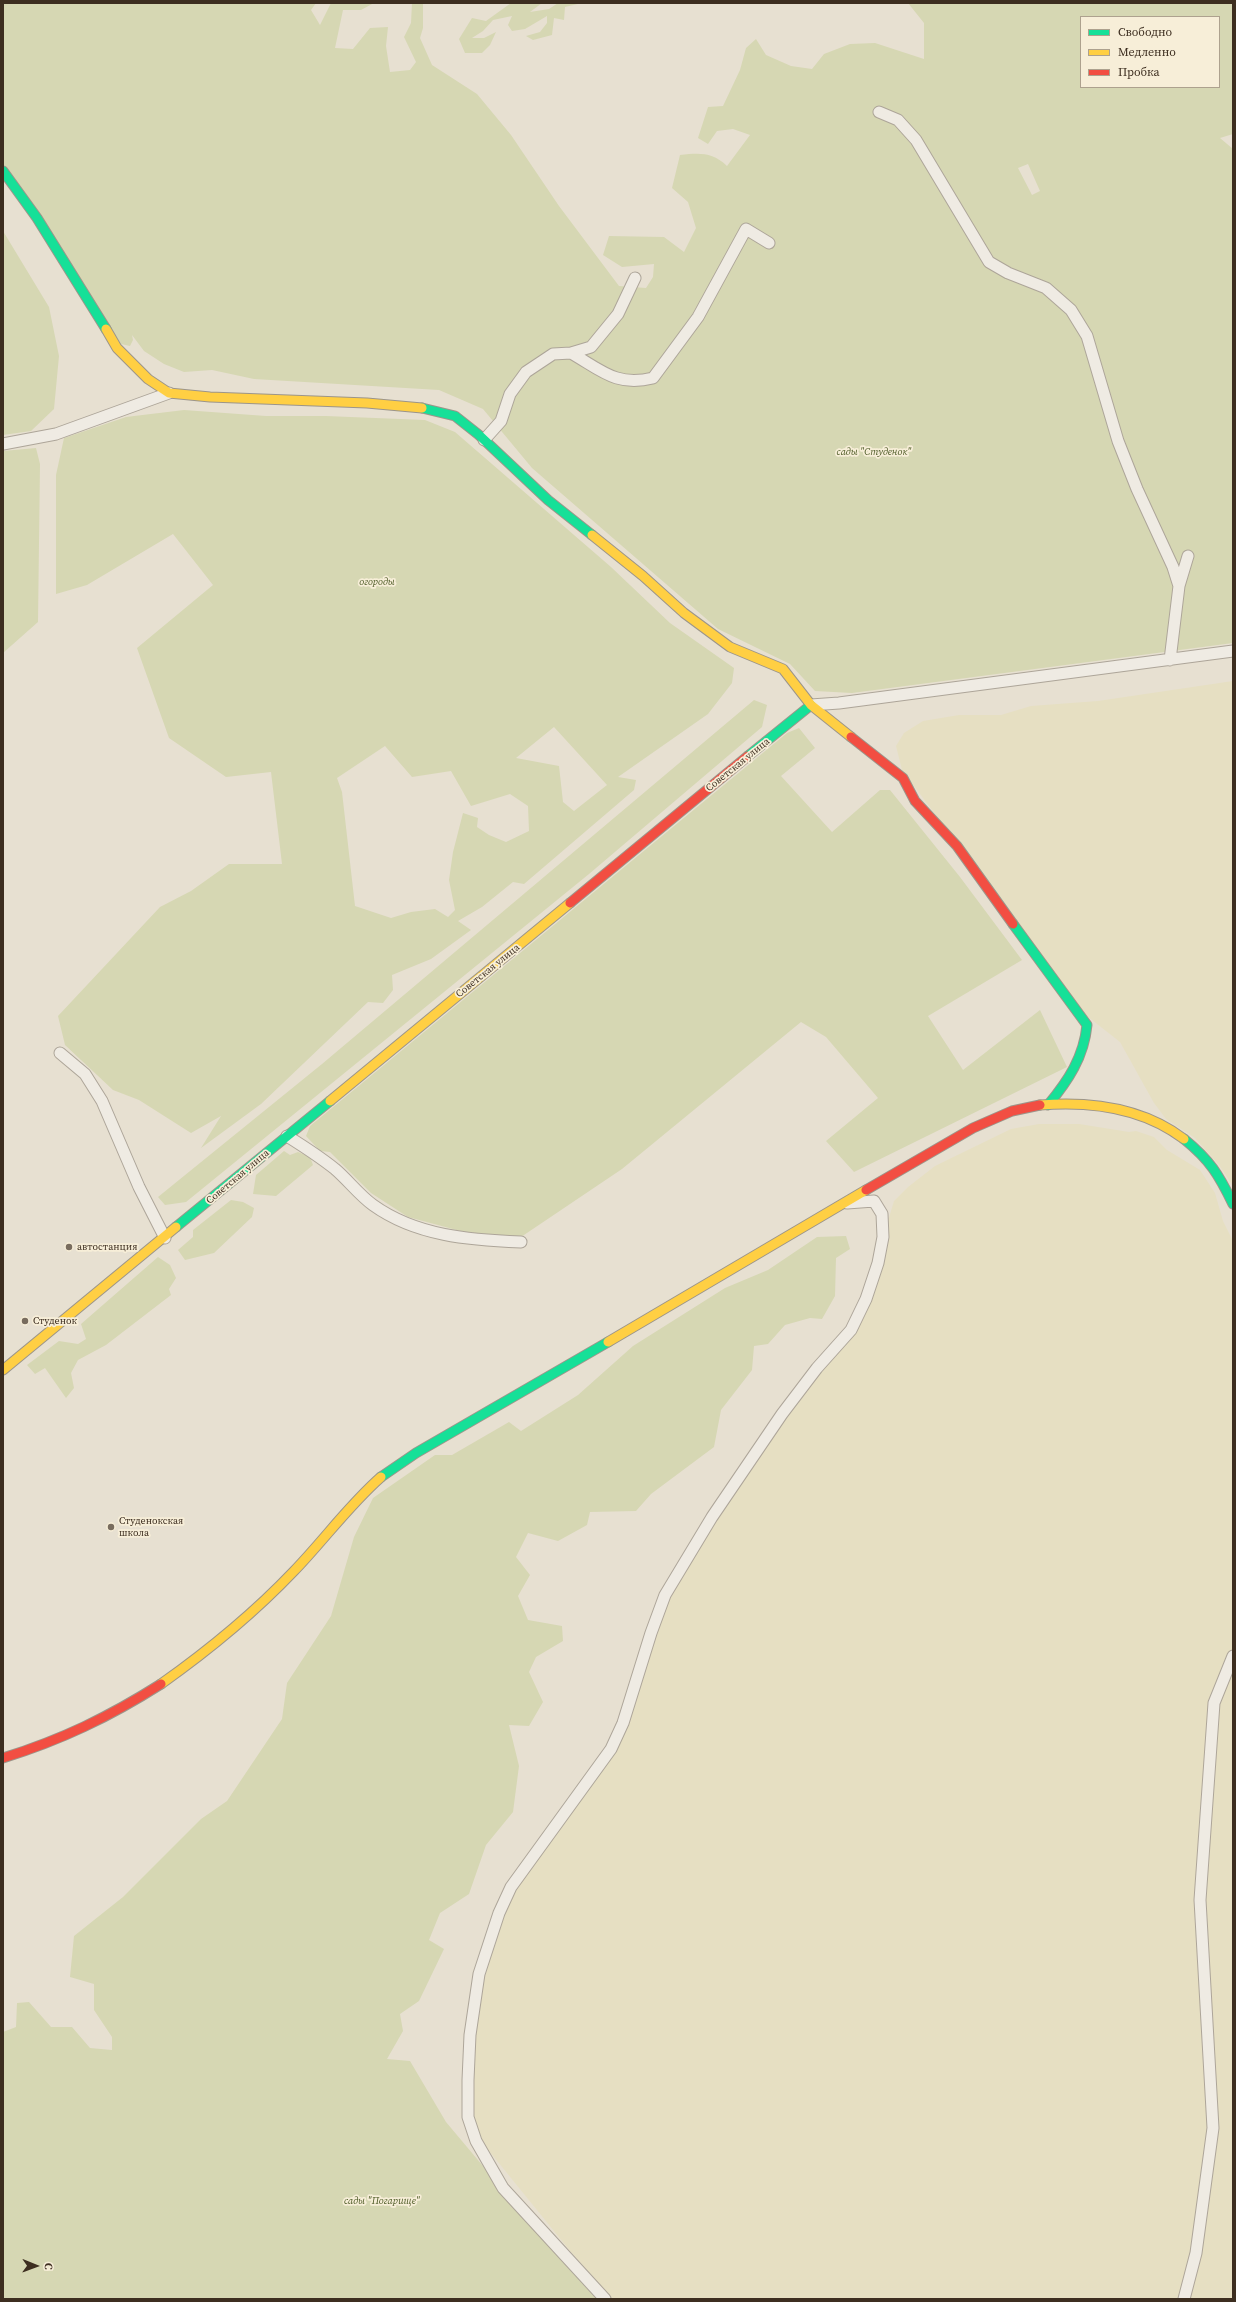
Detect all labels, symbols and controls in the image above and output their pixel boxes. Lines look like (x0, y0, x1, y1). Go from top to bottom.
legend (1080, 16, 1220, 88)
text: Свободно (1118, 24, 1172, 40)
text: Медленно (1118, 44, 1176, 60)
text: Пробка (1118, 64, 1160, 80)
park label: сады "Студенок" (837, 446, 911, 458)
park label: огороды (359, 576, 395, 588)
street label: Советская улица (704, 736, 772, 794)
street label: Советская улица (454, 942, 522, 1000)
street label: Советская улица (204, 1147, 272, 1207)
place label: автостанция (77, 1241, 137, 1253)
marker: автостанция (64, 1242, 74, 1252)
place label: Студенок (33, 1315, 77, 1327)
marker: Студенок (20, 1316, 30, 1326)
place label: Студенокская школа (119, 1515, 183, 1538)
marker: Студенокская школа (106, 1522, 116, 1532)
park label: сады "Погарище" (344, 2195, 420, 2207)
north arrow (16, 2246, 56, 2286)
text: С (41, 2263, 56, 2270)

